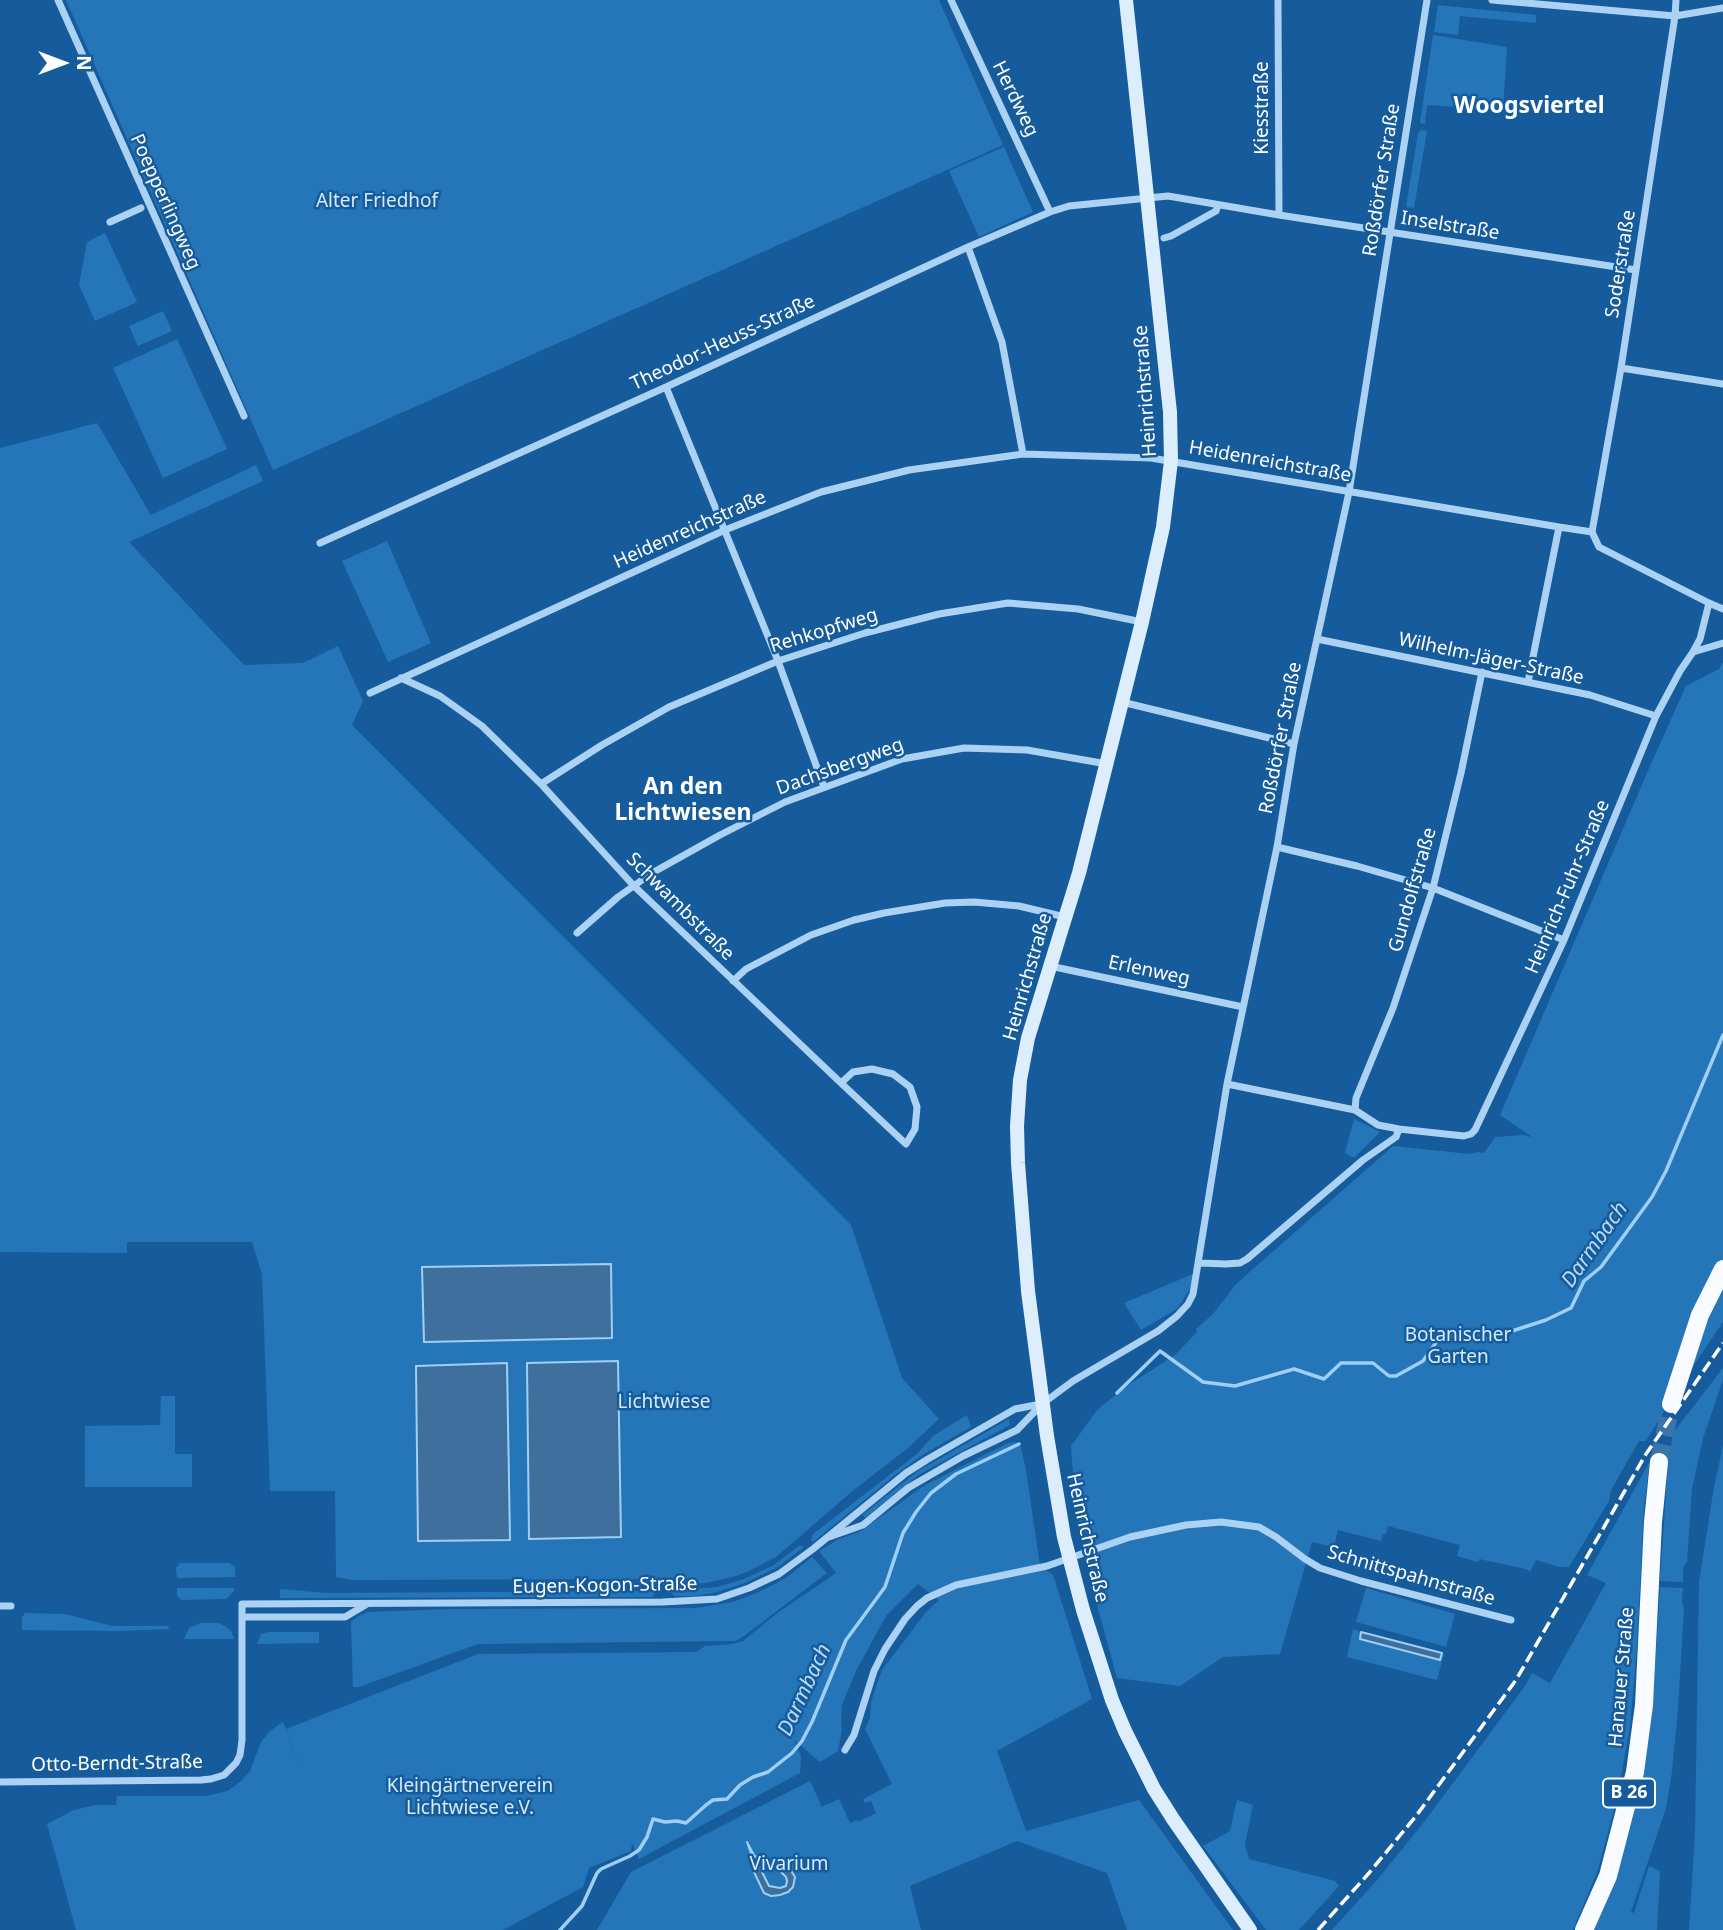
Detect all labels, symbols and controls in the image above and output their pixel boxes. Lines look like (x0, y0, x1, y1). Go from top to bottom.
north arrow (28, 28, 98, 98)
text: N (71, 55, 97, 71)
street label: Herdweg (987, 57, 1043, 141)
street label: Kiesstraße (1252, 61, 1274, 155)
district label: Woogsviertel (1453, 92, 1605, 120)
street label: Roßdörfer Straße (1359, 102, 1405, 258)
street label: Poepperlingweg (125, 131, 205, 273)
park label: Alter Friedhof (316, 191, 438, 213)
street label: Inselstraße (1399, 207, 1501, 245)
street label: Soderstraße (1601, 208, 1641, 320)
street label: Theodor-Heuss-Straße (627, 290, 819, 396)
street label: Heinrichstraße (1130, 324, 1162, 458)
street label: Heidenreichstraße (1187, 436, 1353, 488)
street label: Heidenreichstraße (610, 486, 770, 574)
street label: Rehkopfweg (767, 604, 881, 658)
street label: Wilhelm-Jäger-Straße (1396, 628, 1586, 690)
street label: Roßdörfer Straße (1255, 660, 1307, 816)
street label: Dachsbergweg (773, 733, 907, 801)
district label: An den Lichtwiesen (614, 773, 752, 827)
street label: Heinrich-Fuhr-Straße (1521, 797, 1615, 977)
street label: Gundolfstraße (1384, 825, 1442, 955)
street label: Schwambstraße (621, 848, 739, 966)
street label: Heinrichstraße (999, 910, 1057, 1044)
street label: Erlenweg (1106, 951, 1192, 991)
water label: Darmbach (1556, 1197, 1634, 1293)
park label: Botanischer Garten (1405, 1325, 1511, 1369)
park label: Lichtwiese (618, 1392, 710, 1414)
street label: Heinrichstraße (1061, 1471, 1113, 1605)
street label: Schnittspahnstraße (1325, 1541, 1497, 1611)
street label: Eugen-Kogon-Straße (512, 1573, 698, 1599)
street label: Hanauer Straße (1605, 1606, 1639, 1748)
water label: Darmbach (773, 1640, 837, 1740)
street label: Otto-Berndt-Straße (31, 1751, 203, 1777)
park label: Kleingärtnerverein Lichtwiese e.V. (387, 1776, 553, 1820)
road number: B 26 (1603, 1778, 1655, 1808)
park label: Vivarium (750, 1854, 828, 1876)

